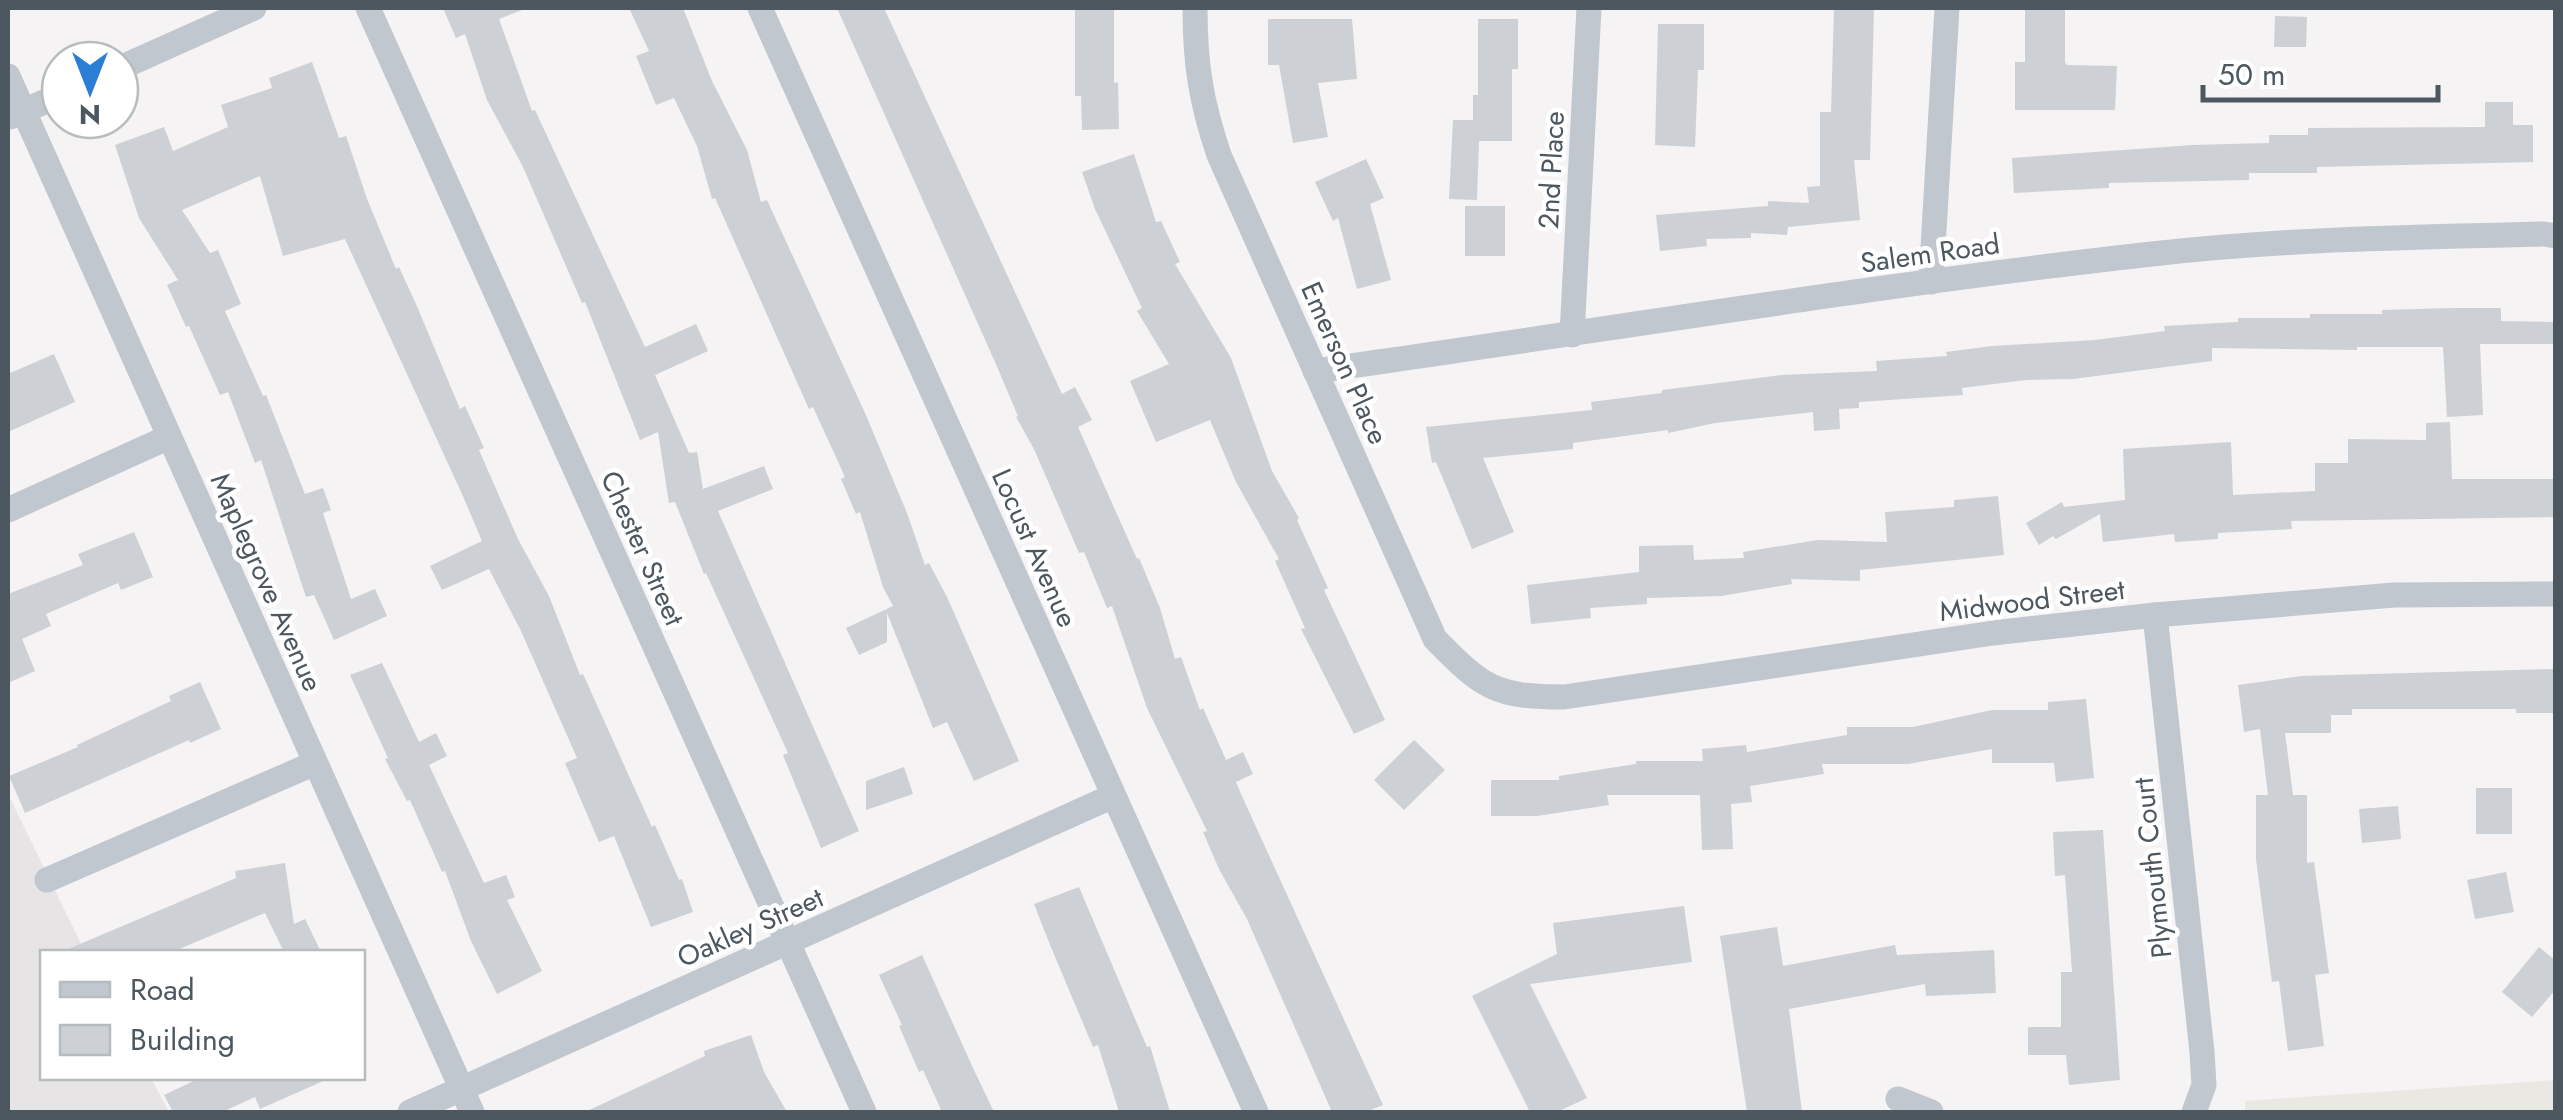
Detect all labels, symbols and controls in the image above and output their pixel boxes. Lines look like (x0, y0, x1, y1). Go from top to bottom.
north arrow (40, 40, 140, 140)
scale bar (2203, 40, 2438, 102)
text: 50 m (2218, 53, 2285, 96)
text: N (79, 94, 101, 135)
street label: 2nd Place (1528, 110, 1575, 230)
street label: Salem Road (1858, 223, 2002, 284)
street label: Emerson Place (1290, 275, 1399, 451)
street label: Locust Avenue (981, 462, 1088, 634)
street label: Chester Street (590, 464, 695, 632)
street label: Maplegrove Avenue (200, 467, 333, 698)
street label: Midwood Street (1937, 569, 2127, 632)
street label: Plymouth Court (2123, 775, 2182, 960)
street label: Oakley Street (671, 877, 830, 978)
legend (40, 950, 365, 1080)
text: Road (130, 968, 195, 1011)
text: Building (130, 1018, 235, 1061)

